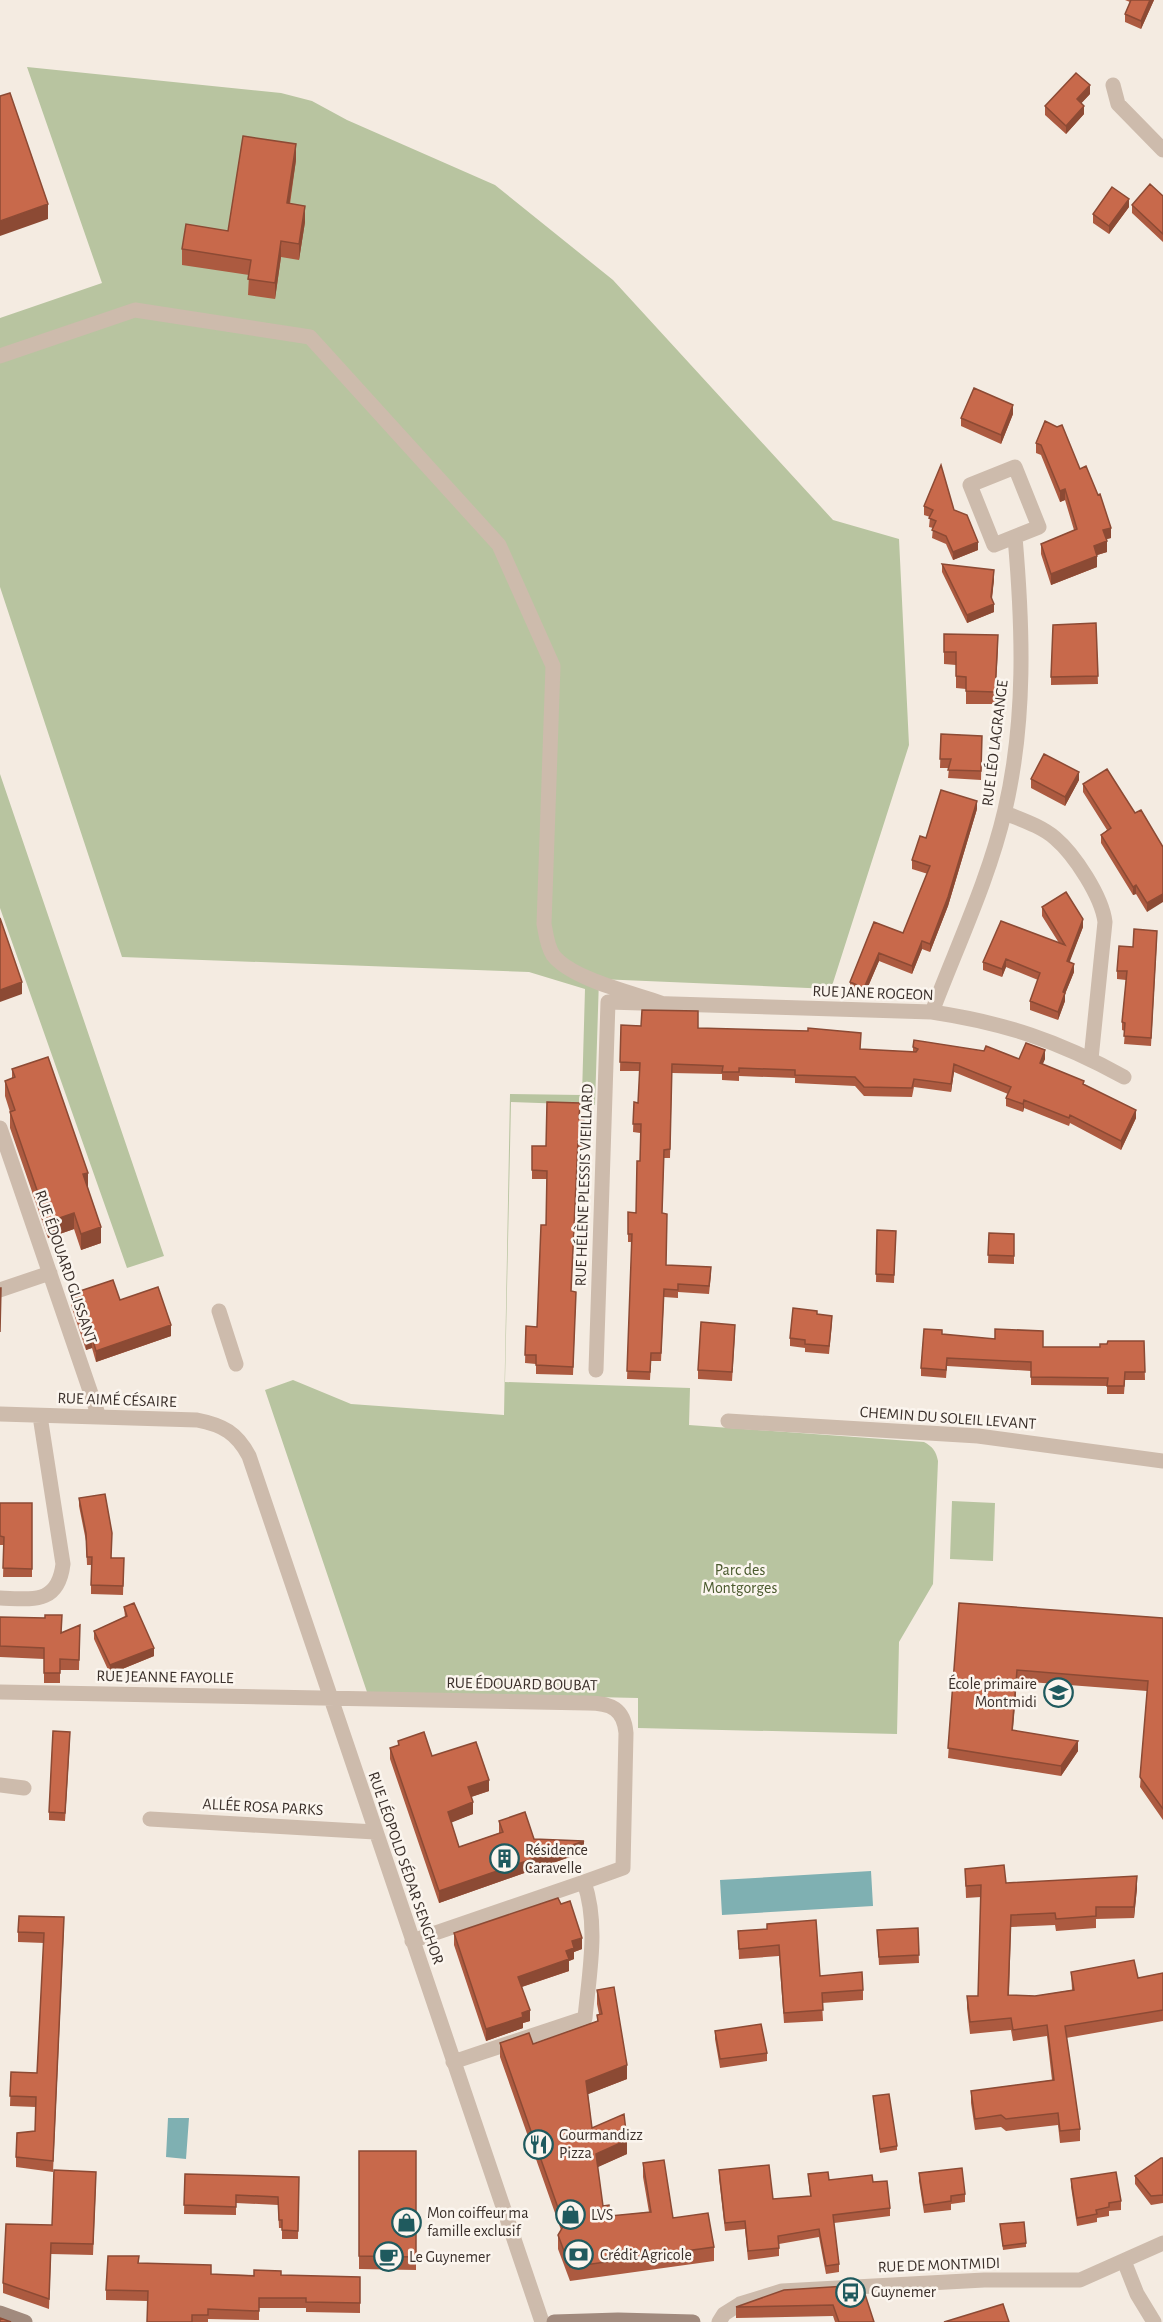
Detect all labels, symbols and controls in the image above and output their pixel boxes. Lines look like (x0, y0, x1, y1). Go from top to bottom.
street label: RUE LÉO LAGRANGE (977, 678, 1011, 807)
street label: RUE JANE ROGEON (812, 983, 934, 1003)
street label: RUE HÉLÈNE PLESSIS VIEILLARD (570, 1083, 596, 1287)
street label: RUE ÉDOUARD GLISSANT (32, 1187, 102, 1346)
street label: RUE AIMÉ CÉSAIRE (57, 1388, 177, 1410)
street label: CHEMIN DU SOLEIL LEVANT (859, 1404, 1037, 1432)
park label: Parc des Montgorges (703, 1562, 777, 1596)
street label: RUE JEANNE FAYOLLE (96, 1668, 234, 1686)
street label: RUE ÉDOUARD BOUBAT (446, 1673, 598, 1693)
place label: École primaire Montmidi (948, 1674, 1037, 1710)
school or university icon: École primaire Montmidi (1042, 1677, 1074, 1709)
street label: RUE LÉOPOLD SÉDAR SENGHOR (365, 1769, 448, 1967)
street label: ALLÉE ROSA PARKS (202, 1794, 324, 1818)
place label: Résidence Caravelle (525, 1842, 588, 1876)
building icon: Résidence Caravelle (488, 1843, 520, 1875)
place label: Gourmandizz Pizza (559, 2127, 643, 2161)
restaurant icon: Gourmandizz Pizza (522, 2128, 554, 2160)
shop icon: LVS (554, 2199, 586, 2231)
place label: Mon coiffeur ma famille exclusif (427, 2205, 529, 2239)
shop icon: Mon coiffeur ma famille exclusif (390, 2206, 422, 2238)
place label: LVS (591, 2207, 613, 2223)
bank icon: Crédit Agricole (563, 2239, 595, 2271)
cafe icon: Le Guynemer (372, 2241, 404, 2273)
place label: Crédit Agricole (600, 2247, 692, 2263)
place label: Le Guynemer (409, 2249, 491, 2266)
street label: RUE DE MONTMIDI (878, 2255, 1000, 2275)
bus stop icon: Guynemer (834, 2276, 866, 2308)
place label: Guynemer (871, 2284, 937, 2301)

